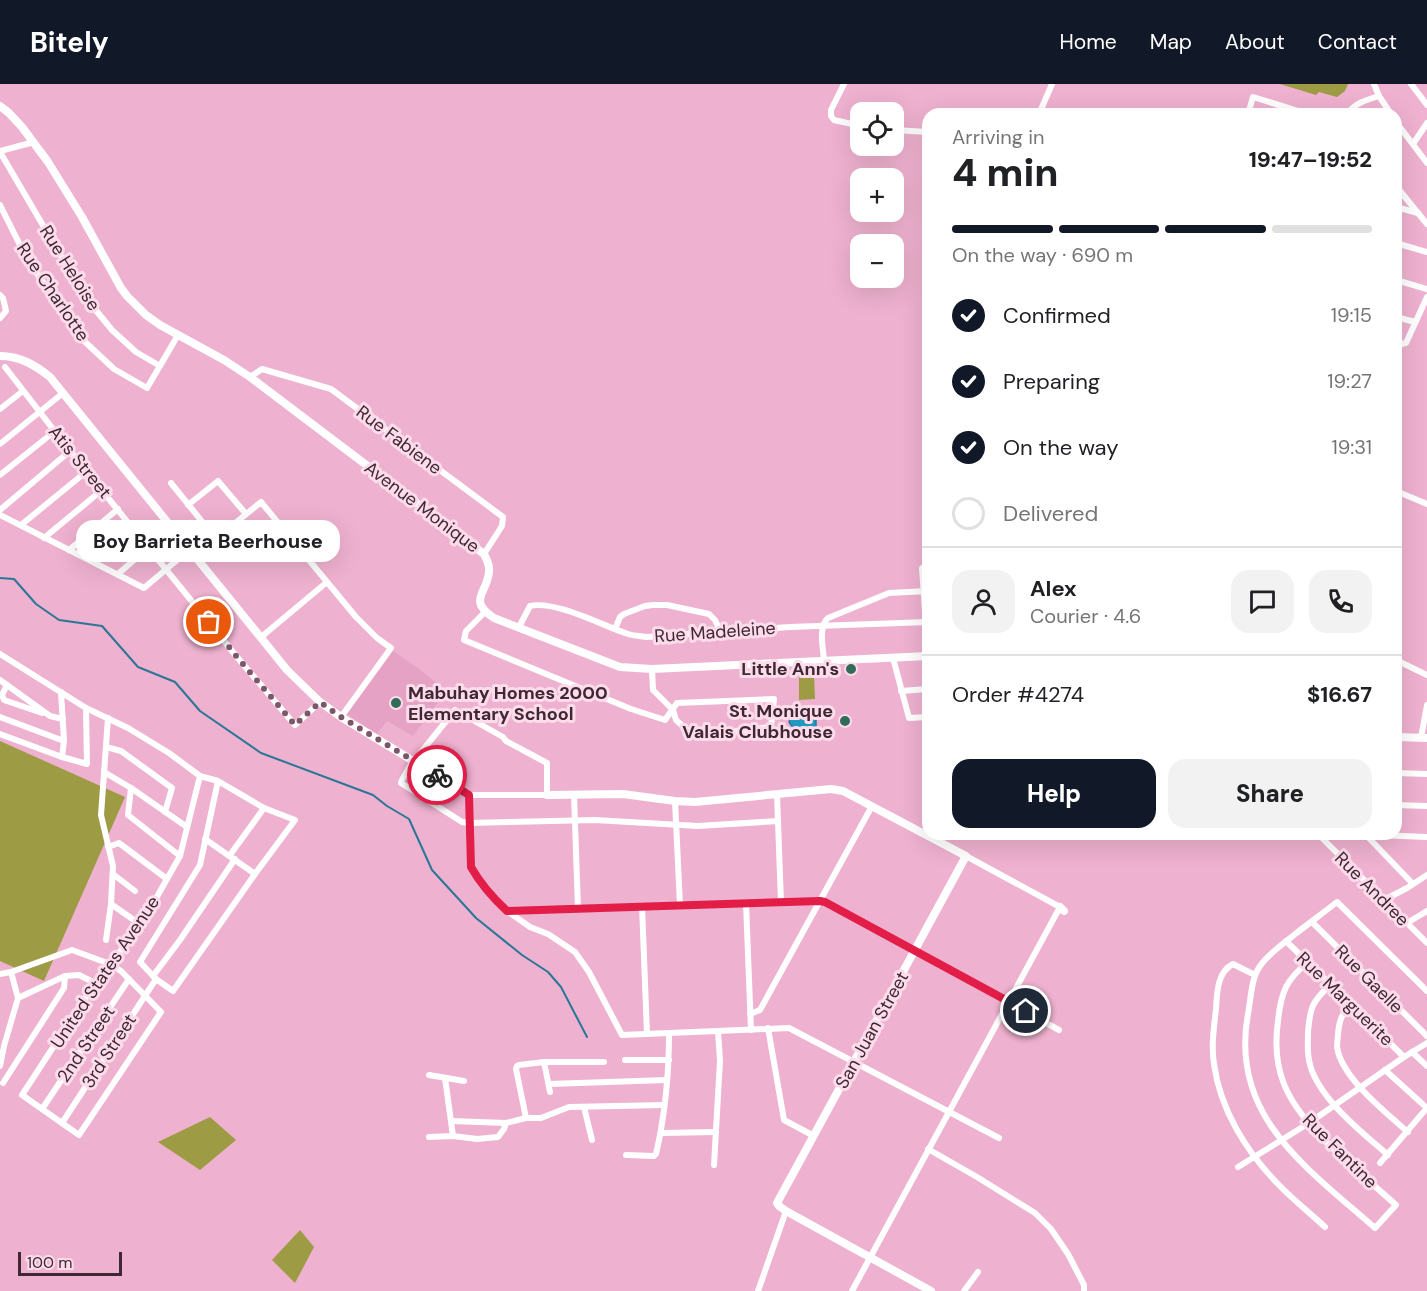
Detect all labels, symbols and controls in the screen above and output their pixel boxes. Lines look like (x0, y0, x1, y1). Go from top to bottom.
text: Bitely (30, 24, 109, 61)
text: Home (1059, 28, 1117, 56)
text: Map (1150, 28, 1192, 56)
text: About (1225, 28, 1285, 56)
text: Contact (1318, 28, 1397, 56)
map controls (850, 102, 904, 288)
button: locate (850, 102, 904, 156)
text: Arriving in (952, 124, 1044, 150)
text: 19:47–19:52 (1249, 145, 1372, 174)
text: 4 min (952, 147, 1059, 198)
button: + (850, 168, 904, 222)
street label: Rue Heloise (34, 221, 106, 315)
button: − (850, 234, 904, 288)
street label: Rue Charlotte (11, 238, 95, 346)
text: On the way · 690 m (952, 242, 1133, 268)
icon: check (952, 299, 985, 332)
text: Confirmed (1003, 301, 1111, 330)
text: 19:15 (1331, 302, 1372, 328)
icon: check (952, 365, 985, 398)
text: Preparing (1003, 367, 1100, 396)
text: 19:27 (1327, 368, 1372, 394)
street label: Rue Fabiene (351, 400, 447, 480)
street label: Atis Street (43, 420, 117, 504)
icon: check (952, 431, 985, 464)
text: On the way (1003, 433, 1118, 462)
text: 19:31 (1331, 434, 1372, 460)
street label: Avenue Monique (360, 456, 484, 558)
text: Delivered (1003, 499, 1098, 528)
callout: Boy Barrieta Beerhouse (77, 520, 341, 562)
text: Boy Barrieta Beerhouse (93, 528, 323, 554)
button: person (952, 570, 1015, 633)
button: chat (1231, 570, 1294, 633)
button: phone (1309, 570, 1372, 633)
text: Alex (1030, 574, 1077, 603)
pin (183, 596, 234, 647)
text: Courier · 4.6 (1030, 603, 1141, 629)
icon: bag (192, 605, 225, 638)
street label: Rue Madeleine (654, 616, 776, 648)
place label: Little Ann's (741, 657, 839, 681)
marker: Little Ann's (844, 662, 858, 676)
text: Order #4274 (952, 680, 1084, 709)
text: $16.67 (1307, 680, 1372, 709)
place label: Mabuhay Homes 2000 Elementary School (408, 681, 608, 726)
marker: Mabuhay Homes 2000 Elementary School (389, 696, 403, 710)
place label: St. Monique Valais Clubhouse (682, 699, 833, 744)
marker: St. Monique Valais Clubhouse (838, 714, 852, 728)
courier (407, 745, 467, 805)
icon: bike (421, 759, 454, 792)
button: Help (952, 759, 1156, 828)
button: Share (1168, 759, 1372, 828)
street label: Rue Andree (1329, 846, 1415, 932)
street label: United States Avenue (45, 891, 165, 1053)
street label: Rue Gaelle (1329, 939, 1409, 1019)
street label: Rue Marguerite (1291, 947, 1399, 1051)
street label: San Juan Street (830, 967, 914, 1093)
pin (1000, 985, 1051, 1036)
icon: home (1009, 994, 1042, 1027)
street label: 2nd Street (52, 1001, 120, 1087)
street label: 3rd Street (76, 1009, 142, 1093)
street label: Rue Fantine (1297, 1108, 1383, 1194)
scale bar (18, 1249, 122, 1276)
text: 100 m (27, 1252, 72, 1273)

